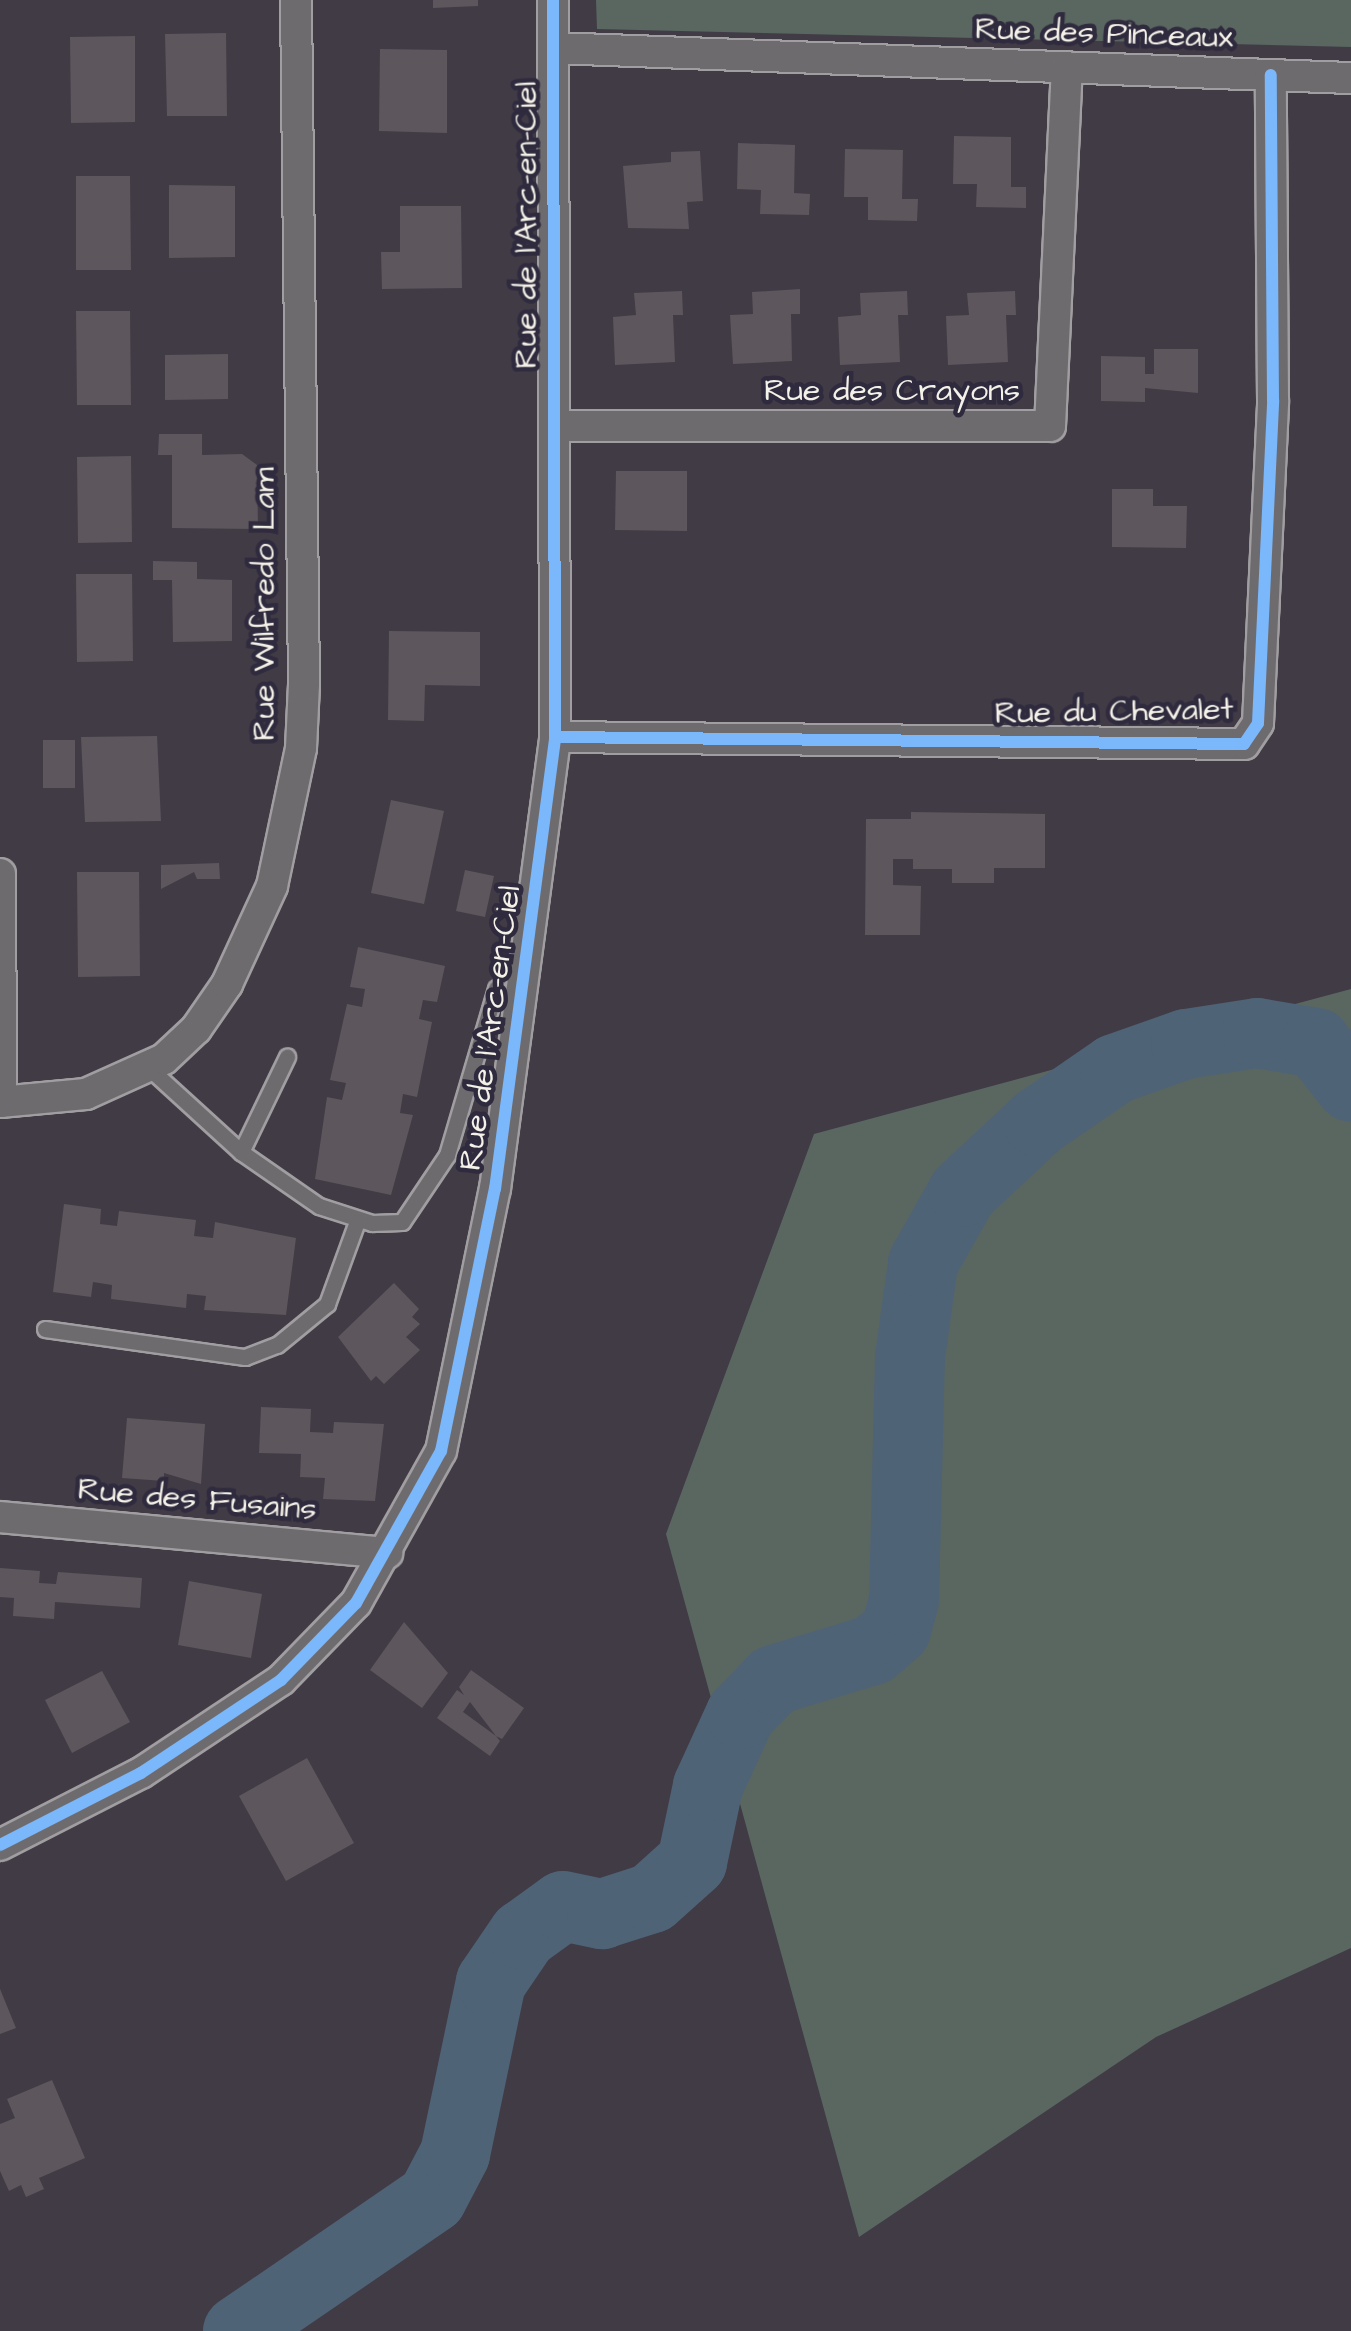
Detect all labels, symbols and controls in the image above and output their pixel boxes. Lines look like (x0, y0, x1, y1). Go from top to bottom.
street label: Rue des Pinceaux (974, 10, 1234, 58)
street label: Rue de l'Arc-en-Ciel (508, 81, 546, 369)
street label: Rue des Crayons (764, 372, 1020, 410)
street label: Rue Wilfredo Lam (246, 467, 284, 741)
street label: Rue du Chevalet (994, 691, 1234, 733)
street label: Rue de l'Arc-en-Ciel (452, 883, 530, 1173)
street label: Rue des Fusains (76, 1470, 318, 1530)

